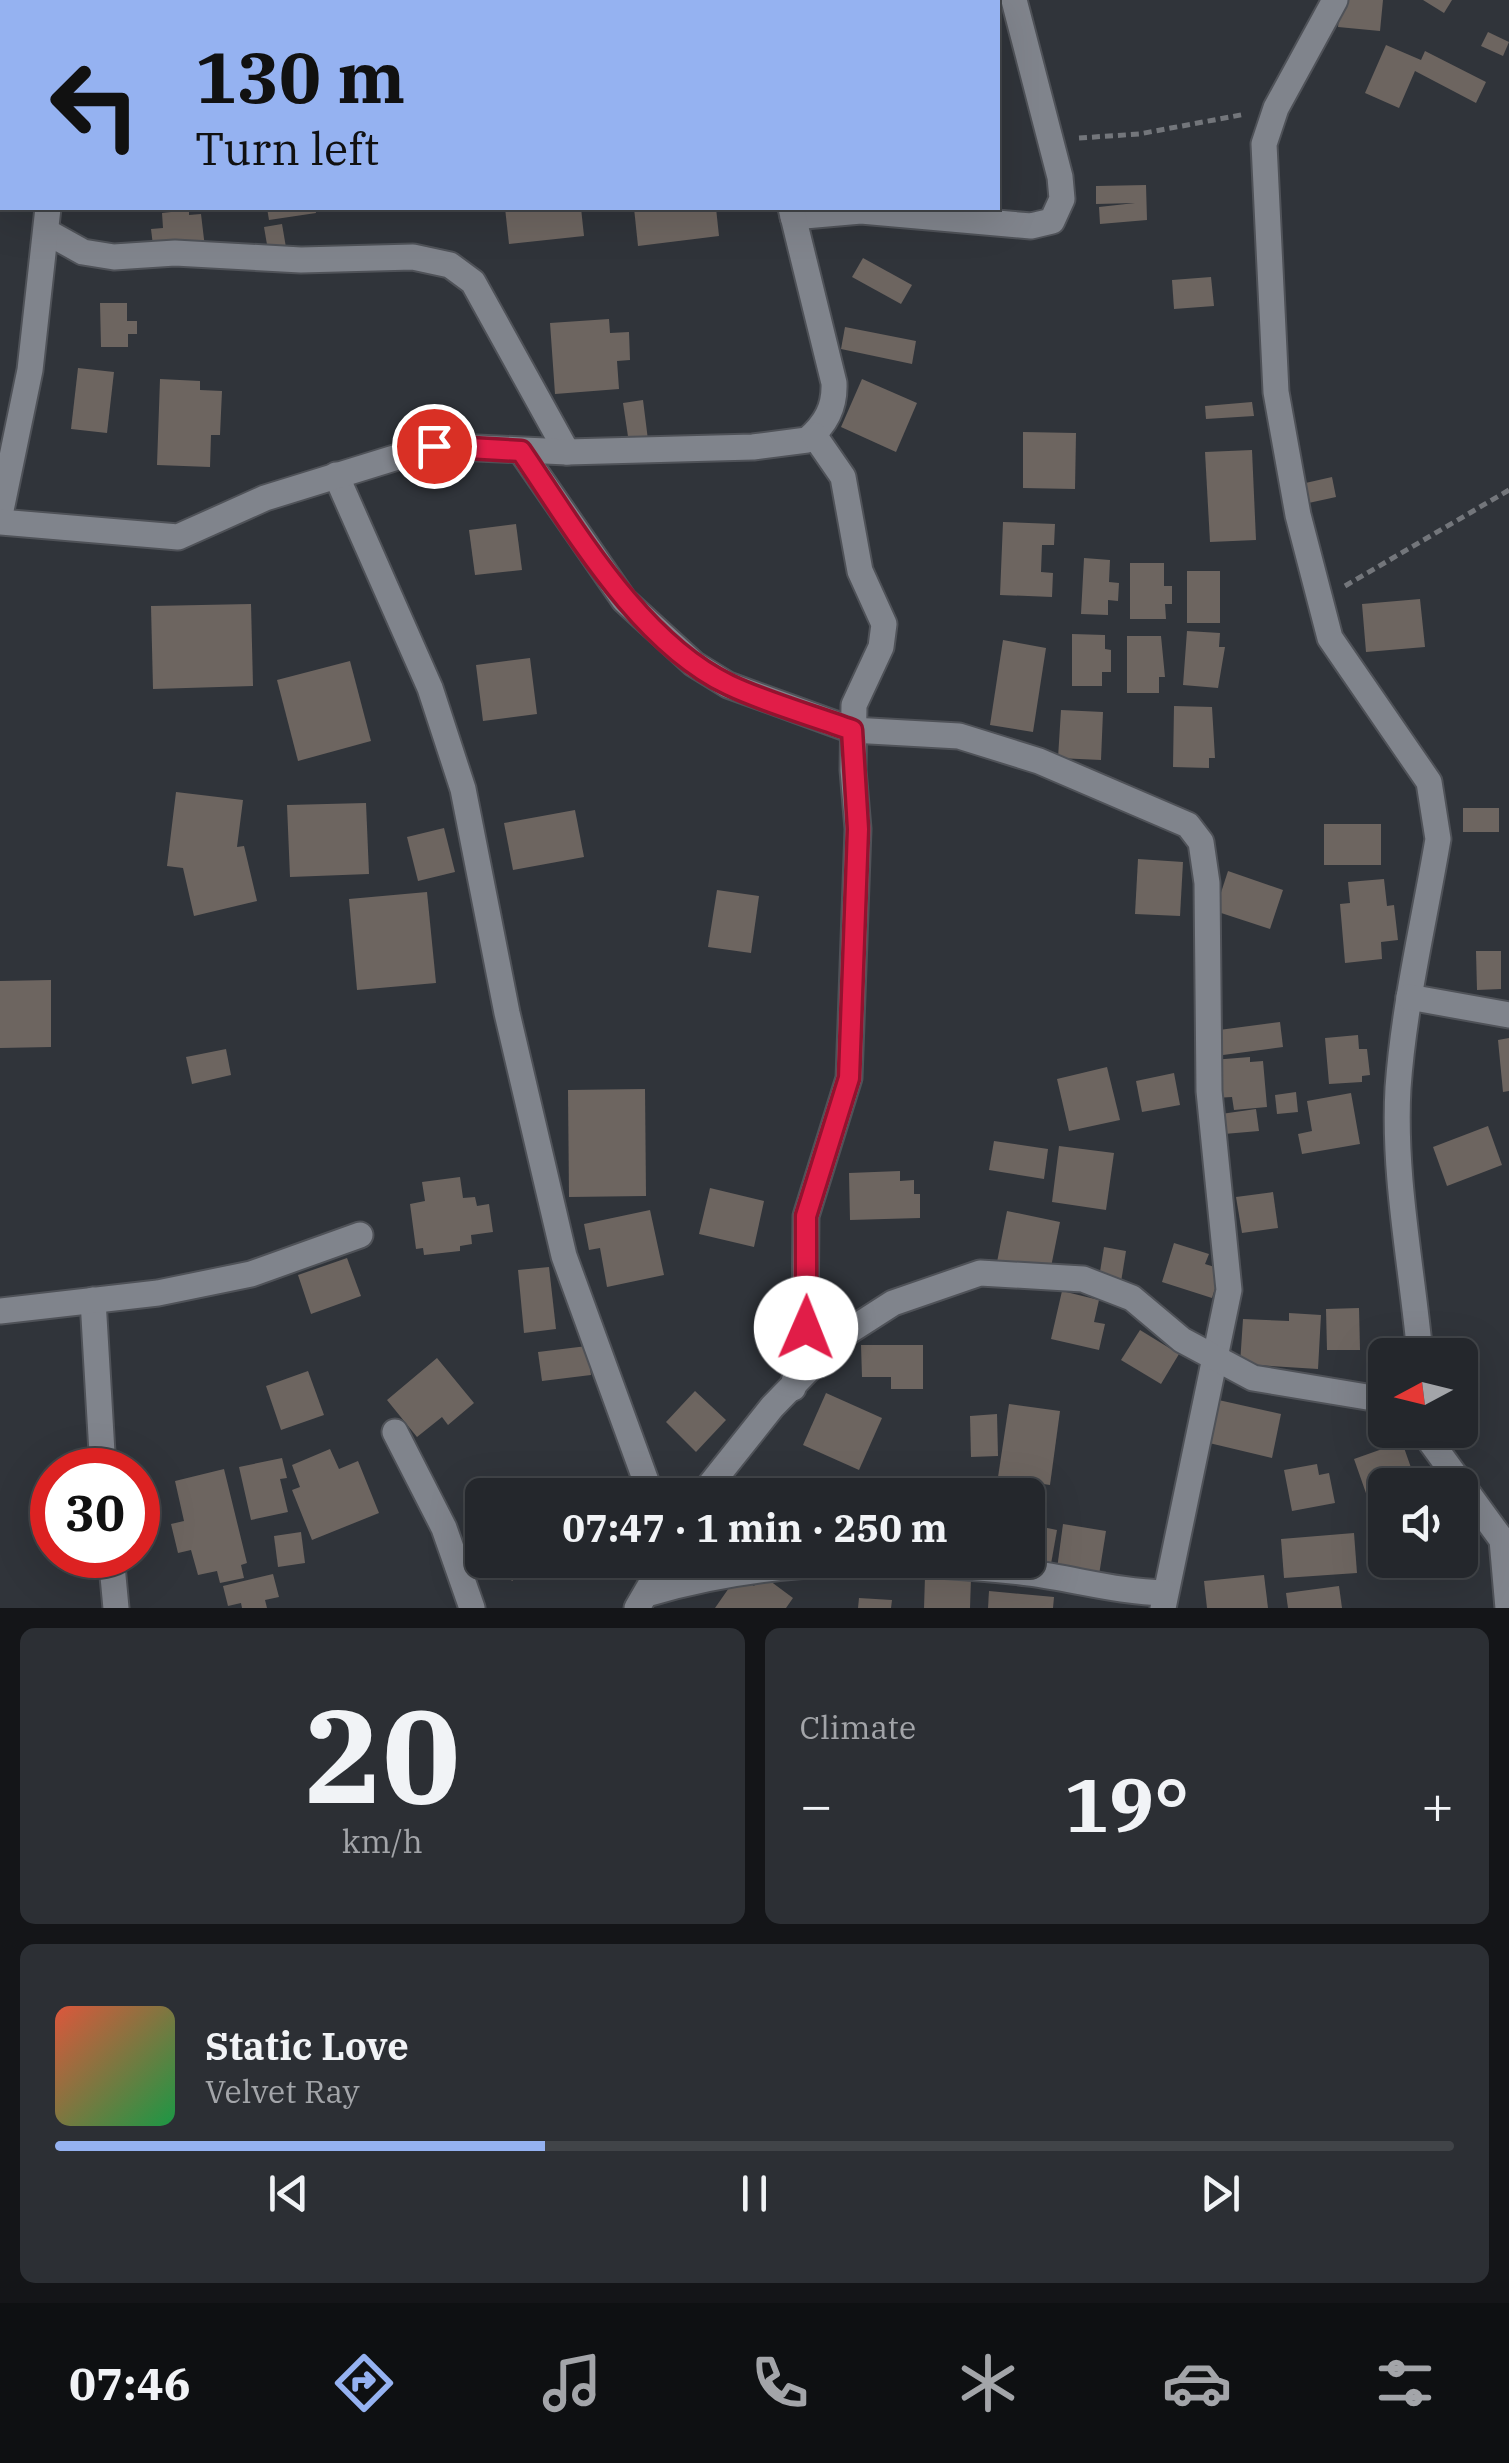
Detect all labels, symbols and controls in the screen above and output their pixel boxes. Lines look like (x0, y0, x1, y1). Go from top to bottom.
text: 130 m (195, 31, 405, 122)
icon: left (30, 40, 160, 170)
text: Turn left (195, 119, 379, 177)
pin (392, 404, 477, 489)
icon: arrive (407, 419, 462, 474)
position arrow (754, 1276, 858, 1380)
north arrow (1368, 1338, 1478, 1448)
map controls (1368, 1338, 1478, 1578)
speed limit sign: 30 (30, 1448, 160, 1578)
button: sound (1368, 1468, 1478, 1578)
text: 07:47 · 1 min · 250 m (562, 1503, 948, 1552)
text: 20 (304, 1670, 460, 1839)
text: Climate (800, 1706, 916, 1748)
text: 19° (1064, 1755, 1189, 1853)
text: − (800, 1769, 833, 1840)
text: + (1421, 1769, 1454, 1840)
text: km/h (342, 1820, 423, 1862)
text: Static Love (205, 2021, 409, 2070)
text: Velvet Ray (205, 2070, 360, 2112)
icon: previous (261, 2166, 316, 2221)
icon: pause (727, 2166, 782, 2221)
icon: next (1193, 2166, 1248, 2221)
icon: directions (329, 2348, 399, 2418)
icon: music (537, 2348, 607, 2418)
icon: phone (745, 2348, 815, 2418)
icon: climate (953, 2348, 1023, 2418)
icon: car (1162, 2348, 1232, 2418)
icon: filters (1370, 2348, 1440, 2418)
text: 07:46 (69, 2354, 191, 2412)

